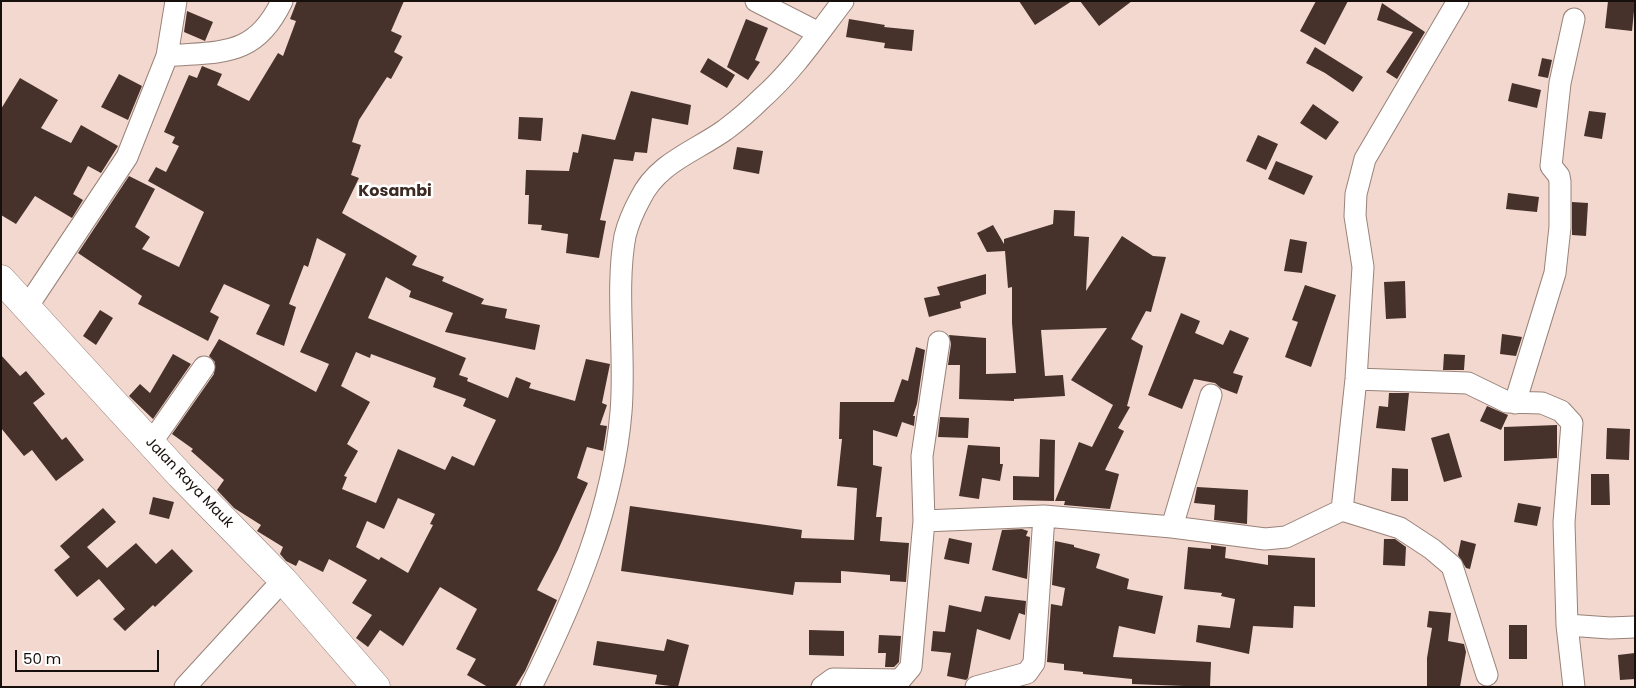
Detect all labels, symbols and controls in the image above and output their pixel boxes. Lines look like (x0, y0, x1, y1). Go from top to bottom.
district label: Kosambi (358, 182, 432, 202)
street label: Jalan Raya Mauk (142, 434, 236, 532)
scale bar (18, 640, 161, 672)
text: 50 m (23, 648, 61, 669)

